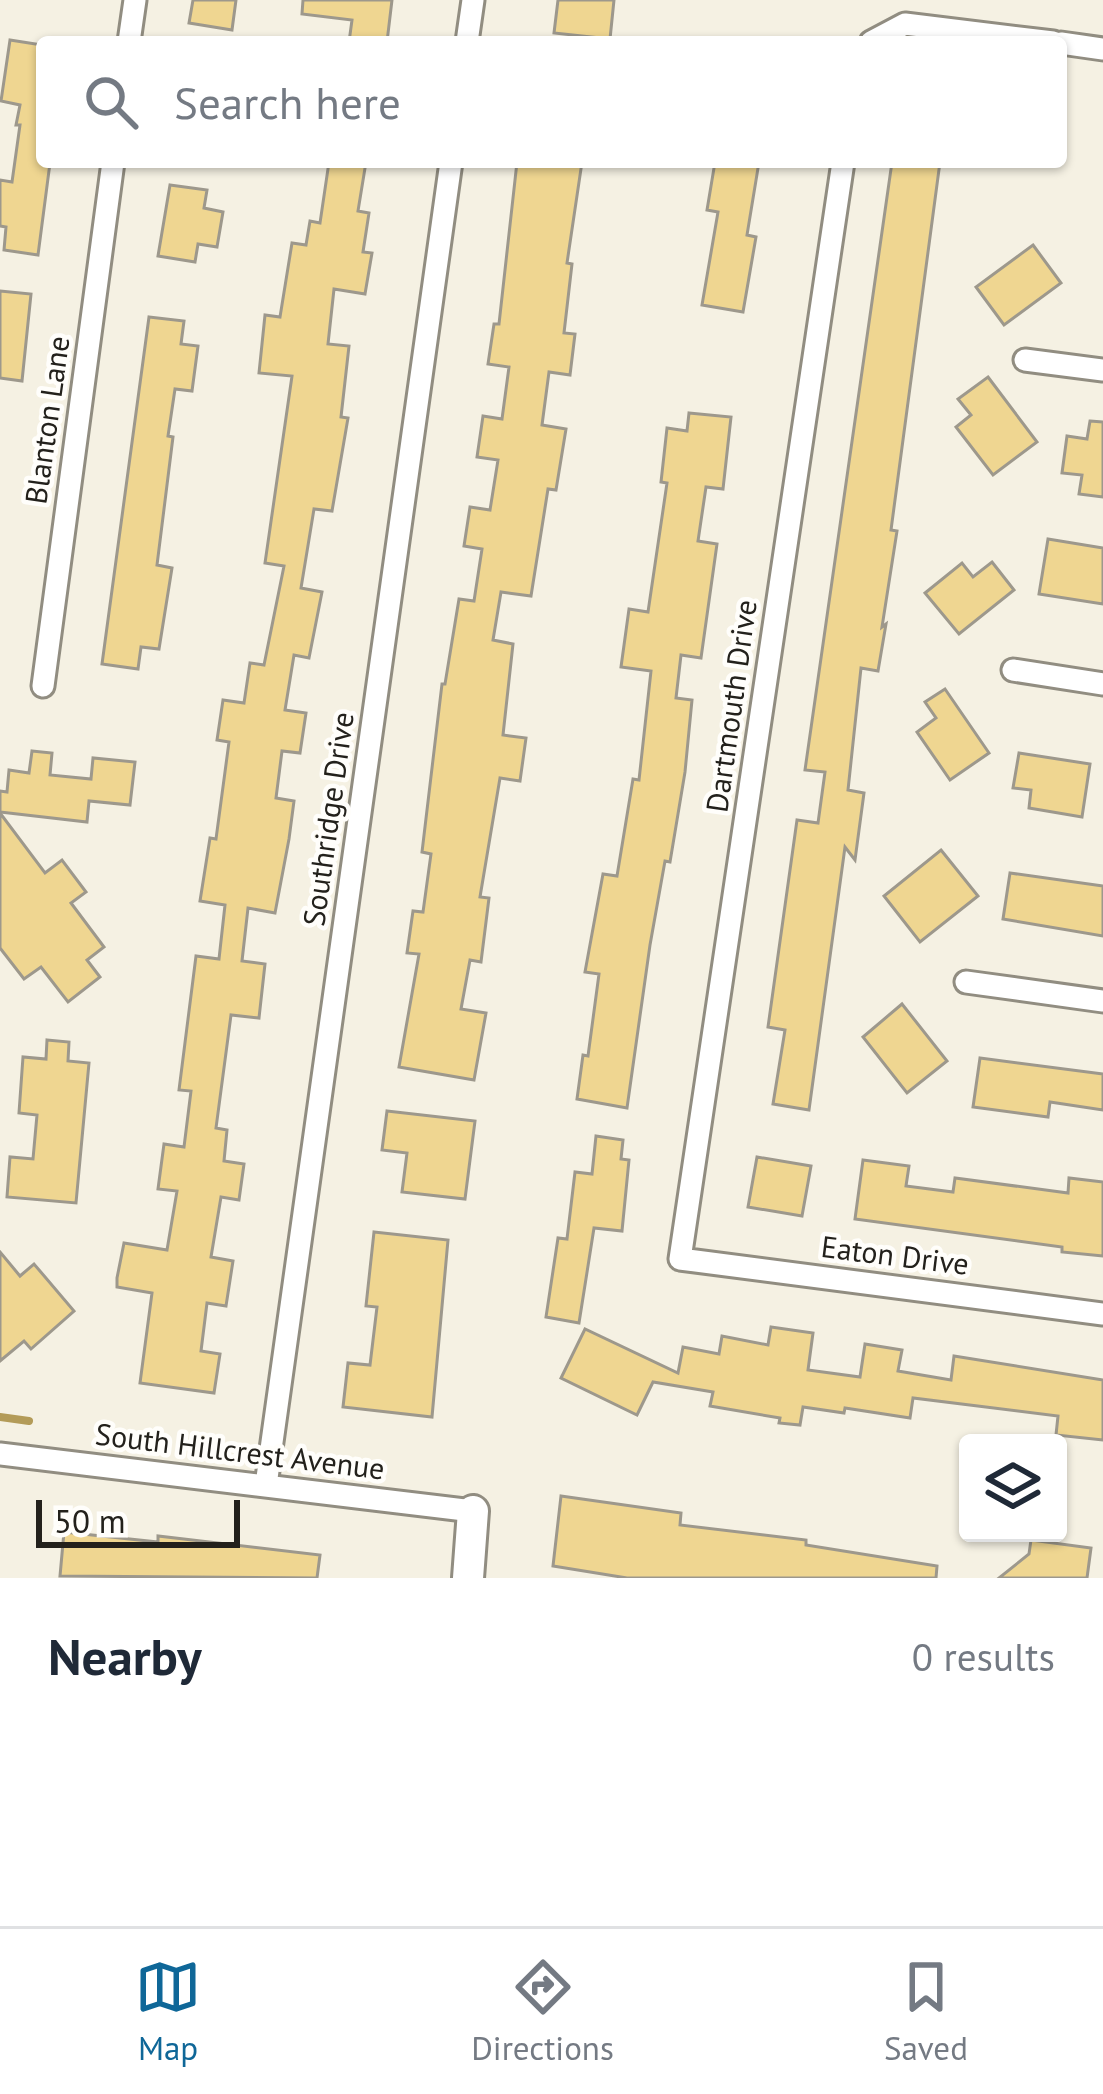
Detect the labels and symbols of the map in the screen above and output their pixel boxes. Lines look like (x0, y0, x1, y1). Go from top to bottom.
street label: Blanton Lane (15, 333, 78, 506)
street label: Dartmouth Drive (696, 597, 765, 815)
street label: Southridge Drive (293, 709, 362, 928)
street label: Eaton Drive (819, 1226, 971, 1283)
street label: South Hillcrest Avenue (93, 1413, 387, 1488)
scale bar (36, 1494, 240, 1547)

